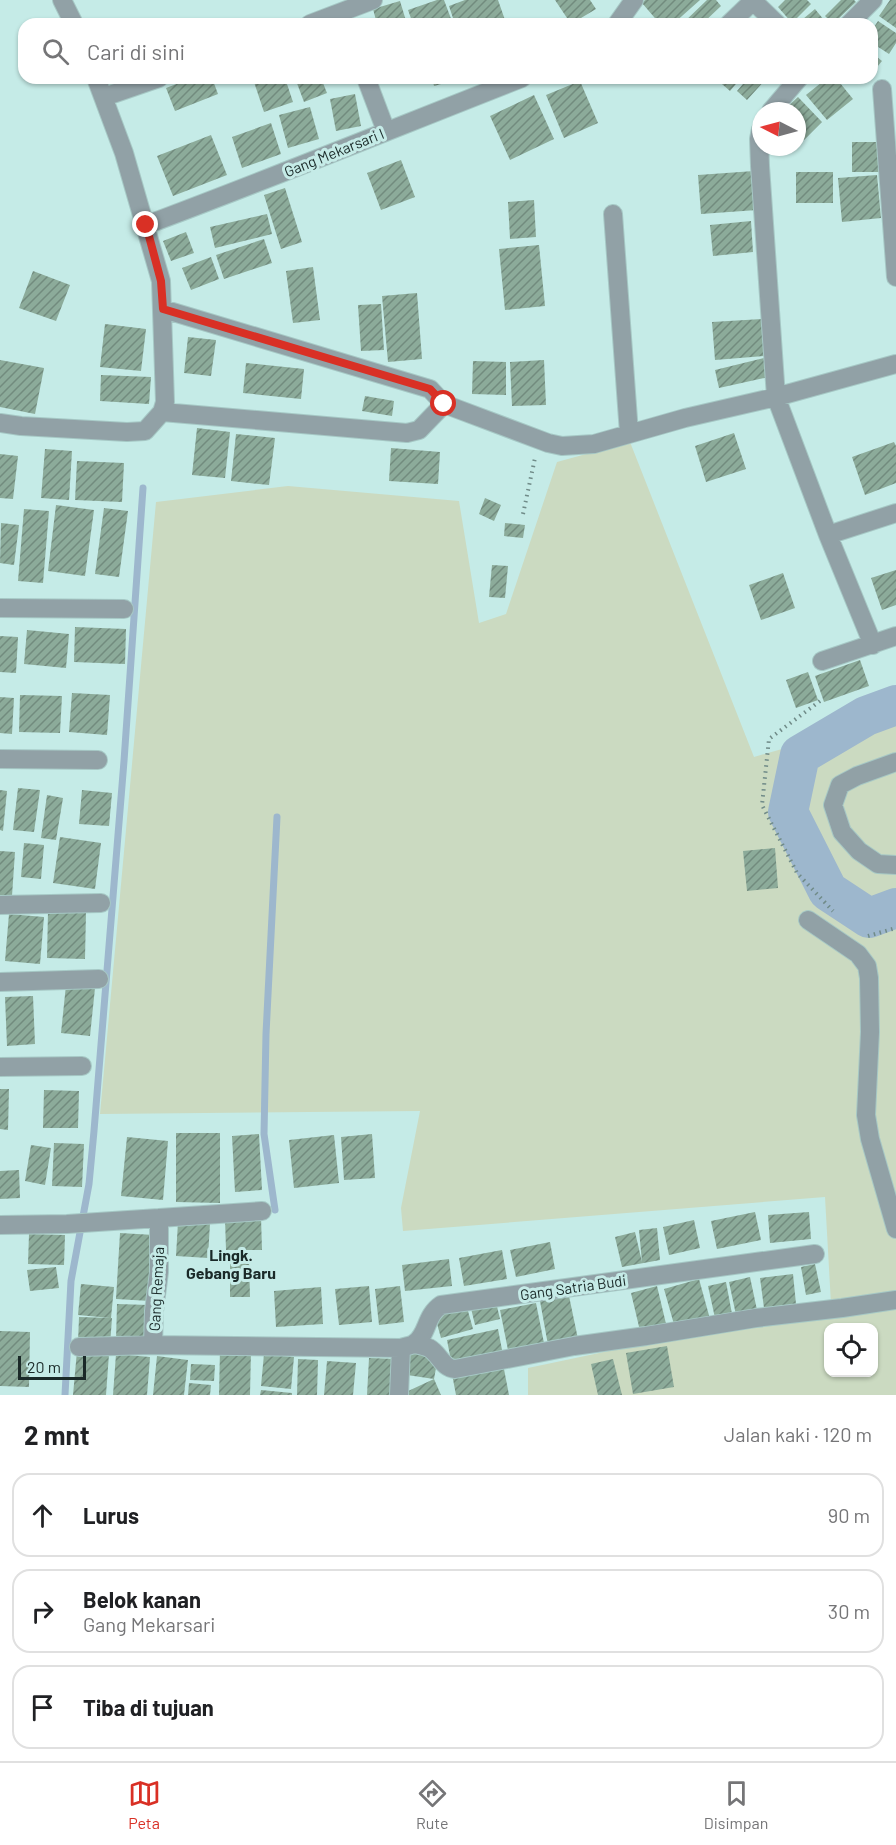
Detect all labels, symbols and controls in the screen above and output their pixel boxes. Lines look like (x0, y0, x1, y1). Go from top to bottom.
search box (18, 18, 878, 84)
icon: search (39, 35, 72, 68)
text: Cari di sini (87, 38, 185, 64)
north arrow (752, 102, 806, 156)
street label: Gang Mekarsari I (281, 124, 387, 180)
route end (132, 211, 158, 237)
route start (430, 390, 456, 416)
district label: Lingk. Gebang Baru (186, 1245, 276, 1282)
street label: Gang Remaja (145, 1246, 167, 1332)
street label: Gang Satria Budi (519, 1271, 627, 1303)
map controls (824, 1323, 878, 1377)
button: locate (824, 1323, 878, 1377)
scale bar (18, 1353, 86, 1380)
text: 20 m (27, 1357, 61, 1376)
text: 2 mnt (24, 1419, 90, 1450)
text: Jalan kaki · 120 m (724, 1422, 872, 1446)
icon: ahead (26, 1499, 59, 1532)
text: Lurus (83, 1502, 139, 1528)
text: 90 m (828, 1503, 870, 1527)
text: Belok kanan (83, 1586, 201, 1612)
icon: right (26, 1595, 59, 1628)
text: 30 m (828, 1599, 870, 1623)
text: Gang Mekarsari (83, 1612, 215, 1636)
icon: arrive (26, 1691, 59, 1724)
text: Tiba di tujuan (83, 1694, 214, 1720)
tab: Peta (128, 1777, 161, 1832)
tab: Rute (416, 1777, 449, 1832)
tab: Disimpan (704, 1777, 768, 1832)

